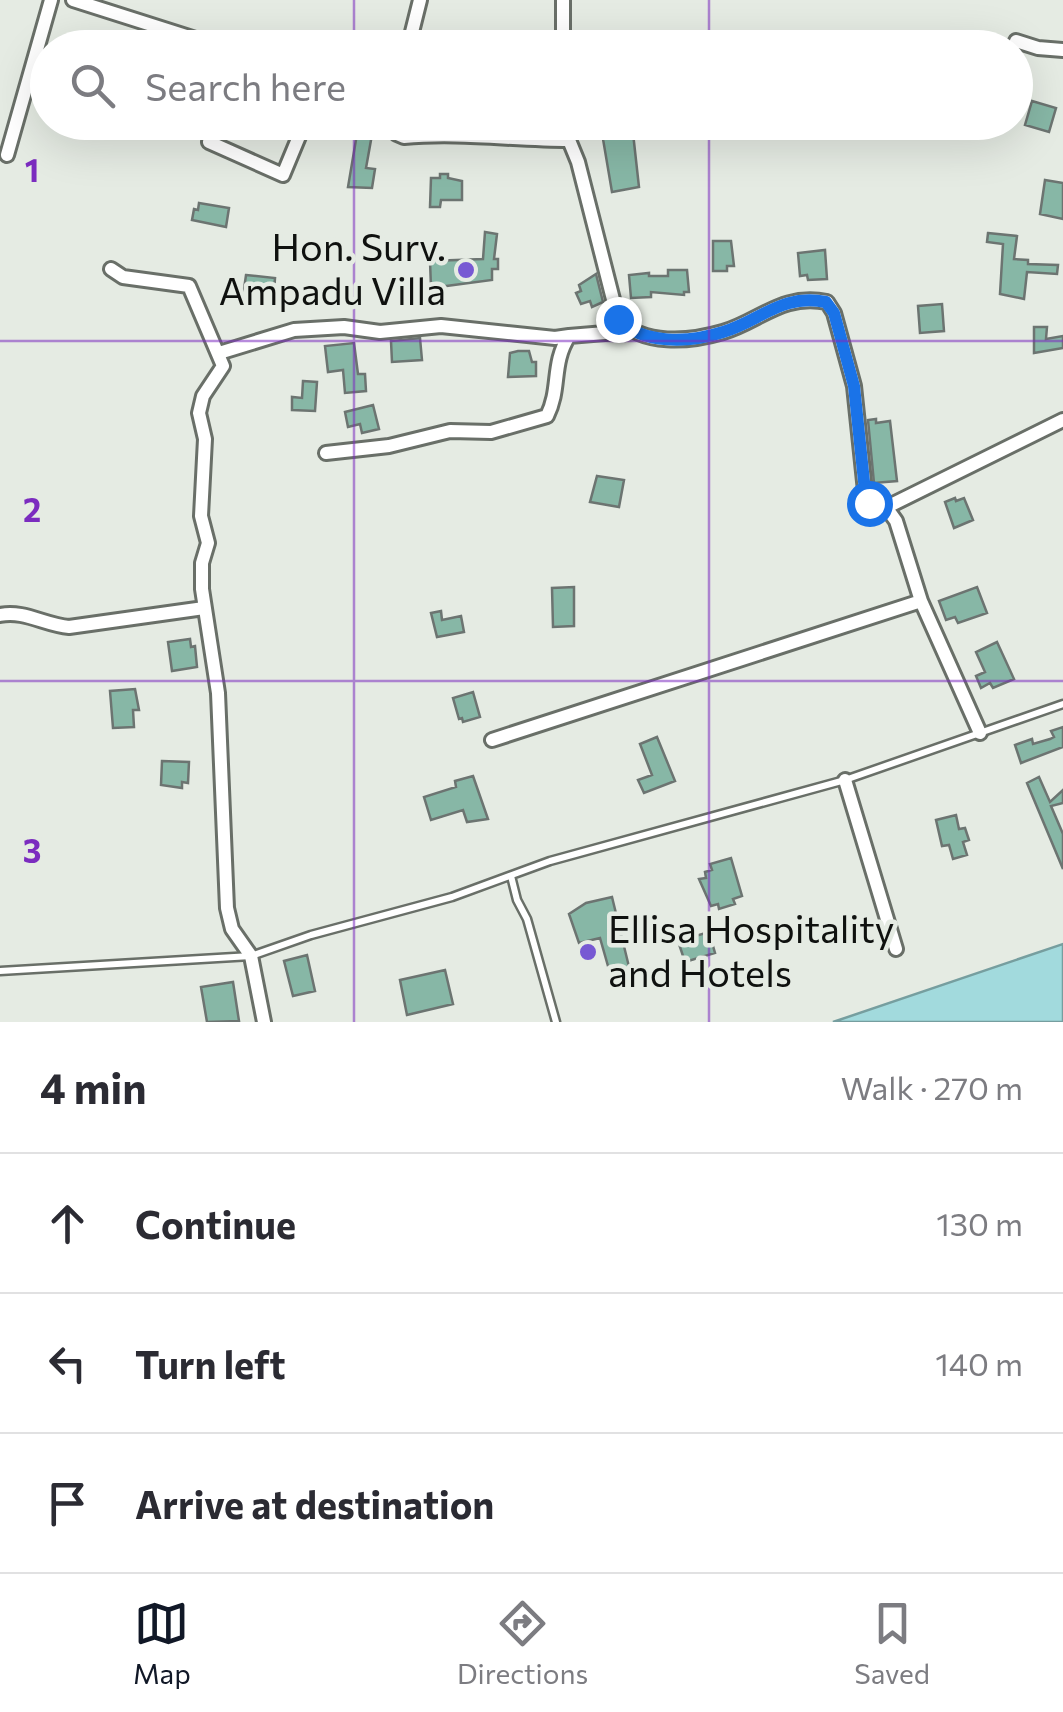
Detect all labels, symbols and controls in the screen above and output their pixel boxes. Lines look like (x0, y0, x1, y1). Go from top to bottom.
search box (30, 30, 1033, 140)
icon: search (65, 58, 120, 113)
text: Search here (145, 62, 346, 109)
text: 1 (25, 149, 39, 189)
place label: Hon. Surv. Ampadu Villa (219, 222, 446, 313)
marker: Hon. Surv. Ampadu Villa (455, 259, 477, 281)
route end (596, 297, 642, 343)
route start (847, 481, 893, 527)
text: 2 (23, 489, 41, 529)
text: 3 (23, 830, 41, 870)
place label: Ellisa Hospitality and Hotels (608, 904, 895, 995)
marker: Ellisa Hospitality and Hotels (577, 941, 599, 963)
text: 4 min (40, 1061, 146, 1113)
text: Walk · 270 m (841, 1067, 1023, 1107)
icon: ahead (40, 1196, 95, 1251)
text: Continue (135, 1200, 296, 1247)
text: 130 m (936, 1203, 1023, 1243)
icon: left (40, 1336, 95, 1391)
text: Turn left (135, 1340, 286, 1387)
text: 140 m (935, 1343, 1023, 1383)
icon: arrive (40, 1476, 95, 1531)
text: Arrive at destination (135, 1480, 494, 1527)
tab: Map (133, 1596, 191, 1690)
tab: Directions (457, 1596, 588, 1690)
tab: Saved (854, 1596, 930, 1690)

